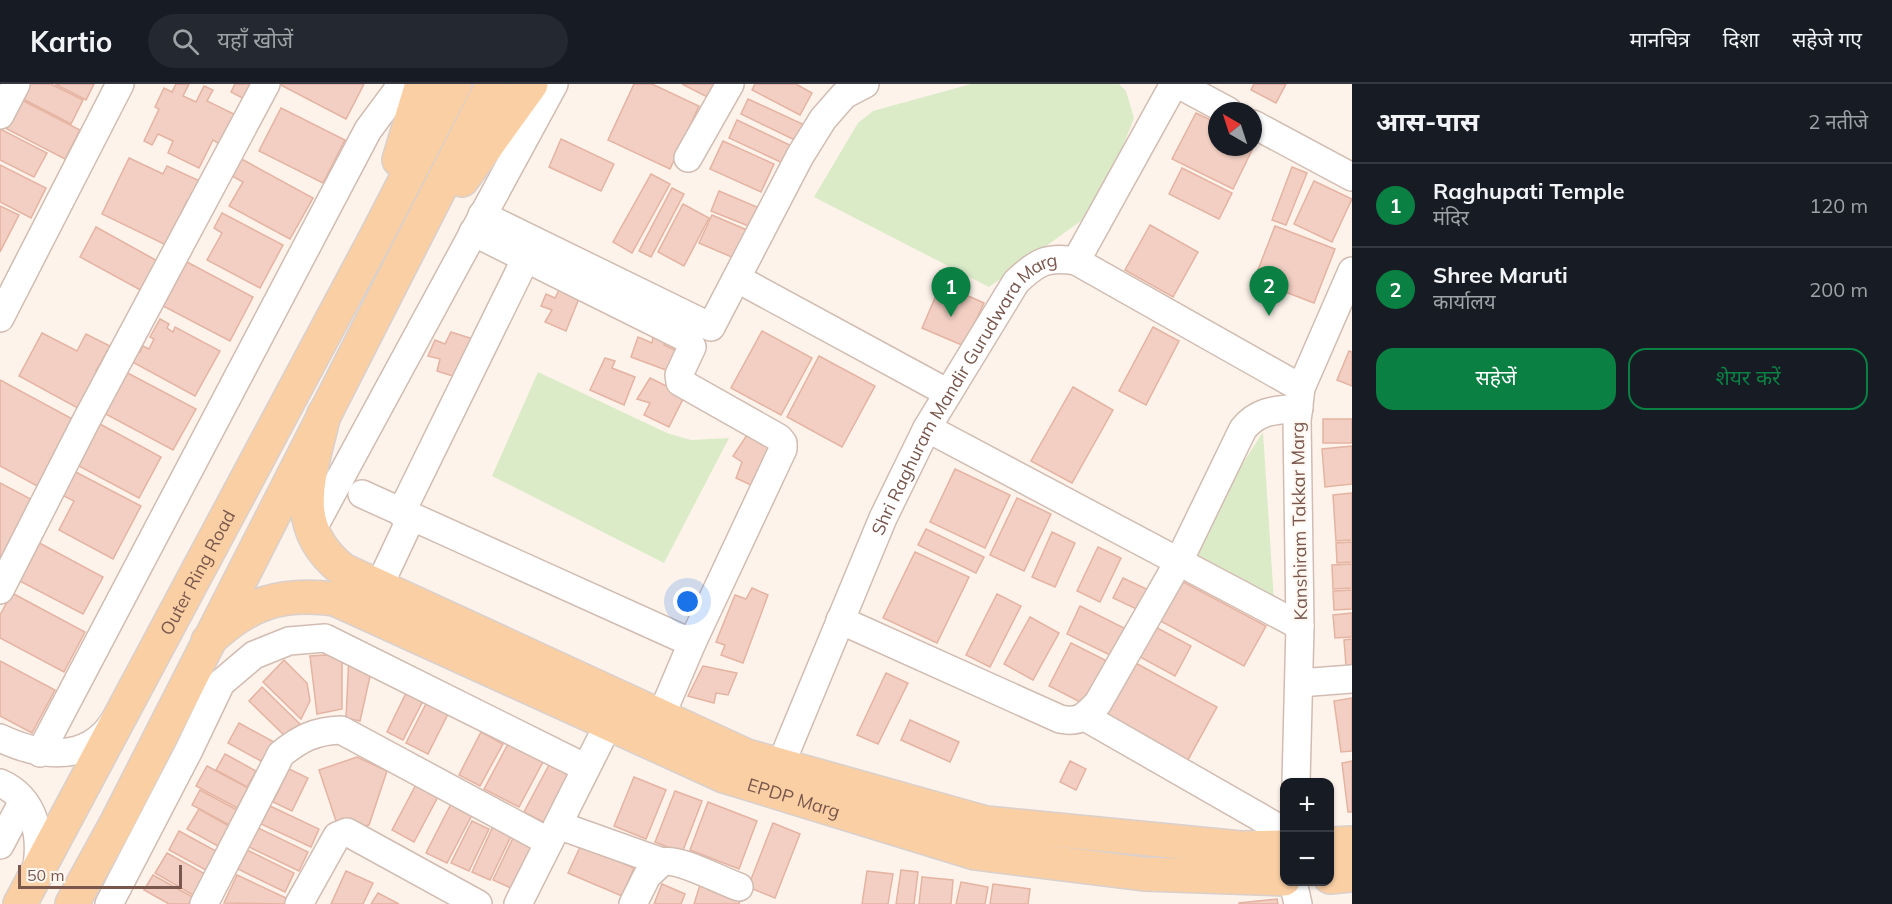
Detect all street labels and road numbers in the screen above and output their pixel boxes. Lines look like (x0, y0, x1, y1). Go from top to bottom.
street label: Shri Raghuram Mandir Gurudwara Marg (866, 248, 1059, 538)
street label: Kanshiram Takkar Marg (1286, 422, 1312, 620)
street label: Outer Ring Road (154, 506, 240, 639)
street label: EPDP Marg (745, 772, 843, 822)

